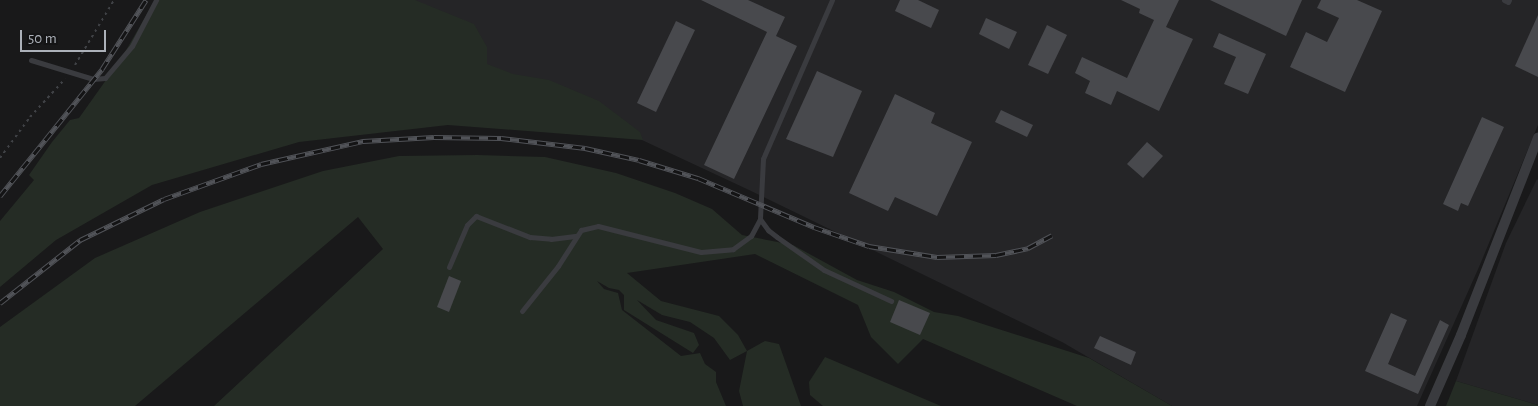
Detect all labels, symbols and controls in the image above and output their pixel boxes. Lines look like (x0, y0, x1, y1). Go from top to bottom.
scale bar (22, 20, 109, 52)
text: 50 m (28, 31, 57, 46)

